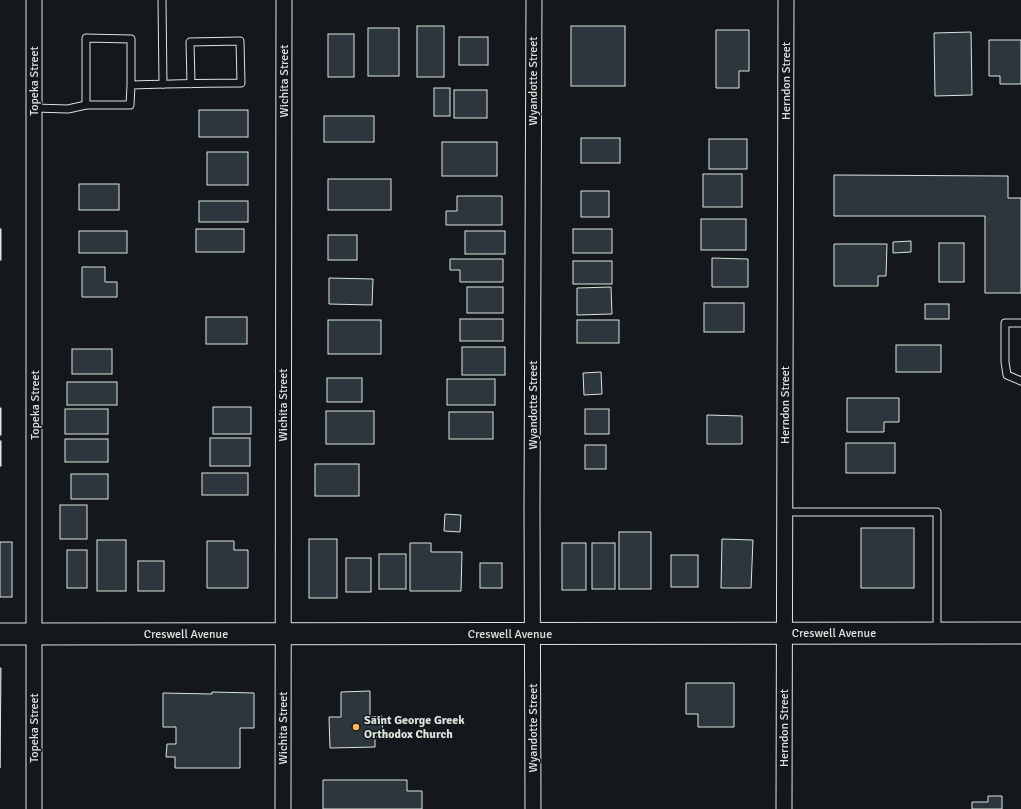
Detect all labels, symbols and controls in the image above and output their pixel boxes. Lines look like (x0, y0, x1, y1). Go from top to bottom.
street label: Wyandotte Street (526, 37, 541, 125)
street label: Herndon Street (779, 42, 794, 120)
street label: Wichita Street (277, 44, 292, 118)
street label: Topeka Street (27, 46, 42, 116)
street label: Wyandotte Street (526, 361, 541, 449)
street label: Herndon Street (778, 366, 793, 444)
street label: Wichita Street (276, 368, 291, 442)
street label: Topeka Street (28, 370, 43, 440)
street label: Creswell Avenue (792, 626, 876, 641)
street label: Creswell Avenue (144, 627, 228, 642)
street label: Creswell Avenue (468, 627, 552, 642)
street label: Wyandotte Street (526, 684, 541, 772)
street label: Herndon Street (777, 689, 792, 767)
street label: Wichita Street (276, 691, 291, 765)
street label: Topeka Street (27, 693, 42, 763)
place label: Saint George Greek Orthodox Church (364, 713, 465, 742)
marker: Saint George Greek Orthodox Church (351, 722, 361, 732)

